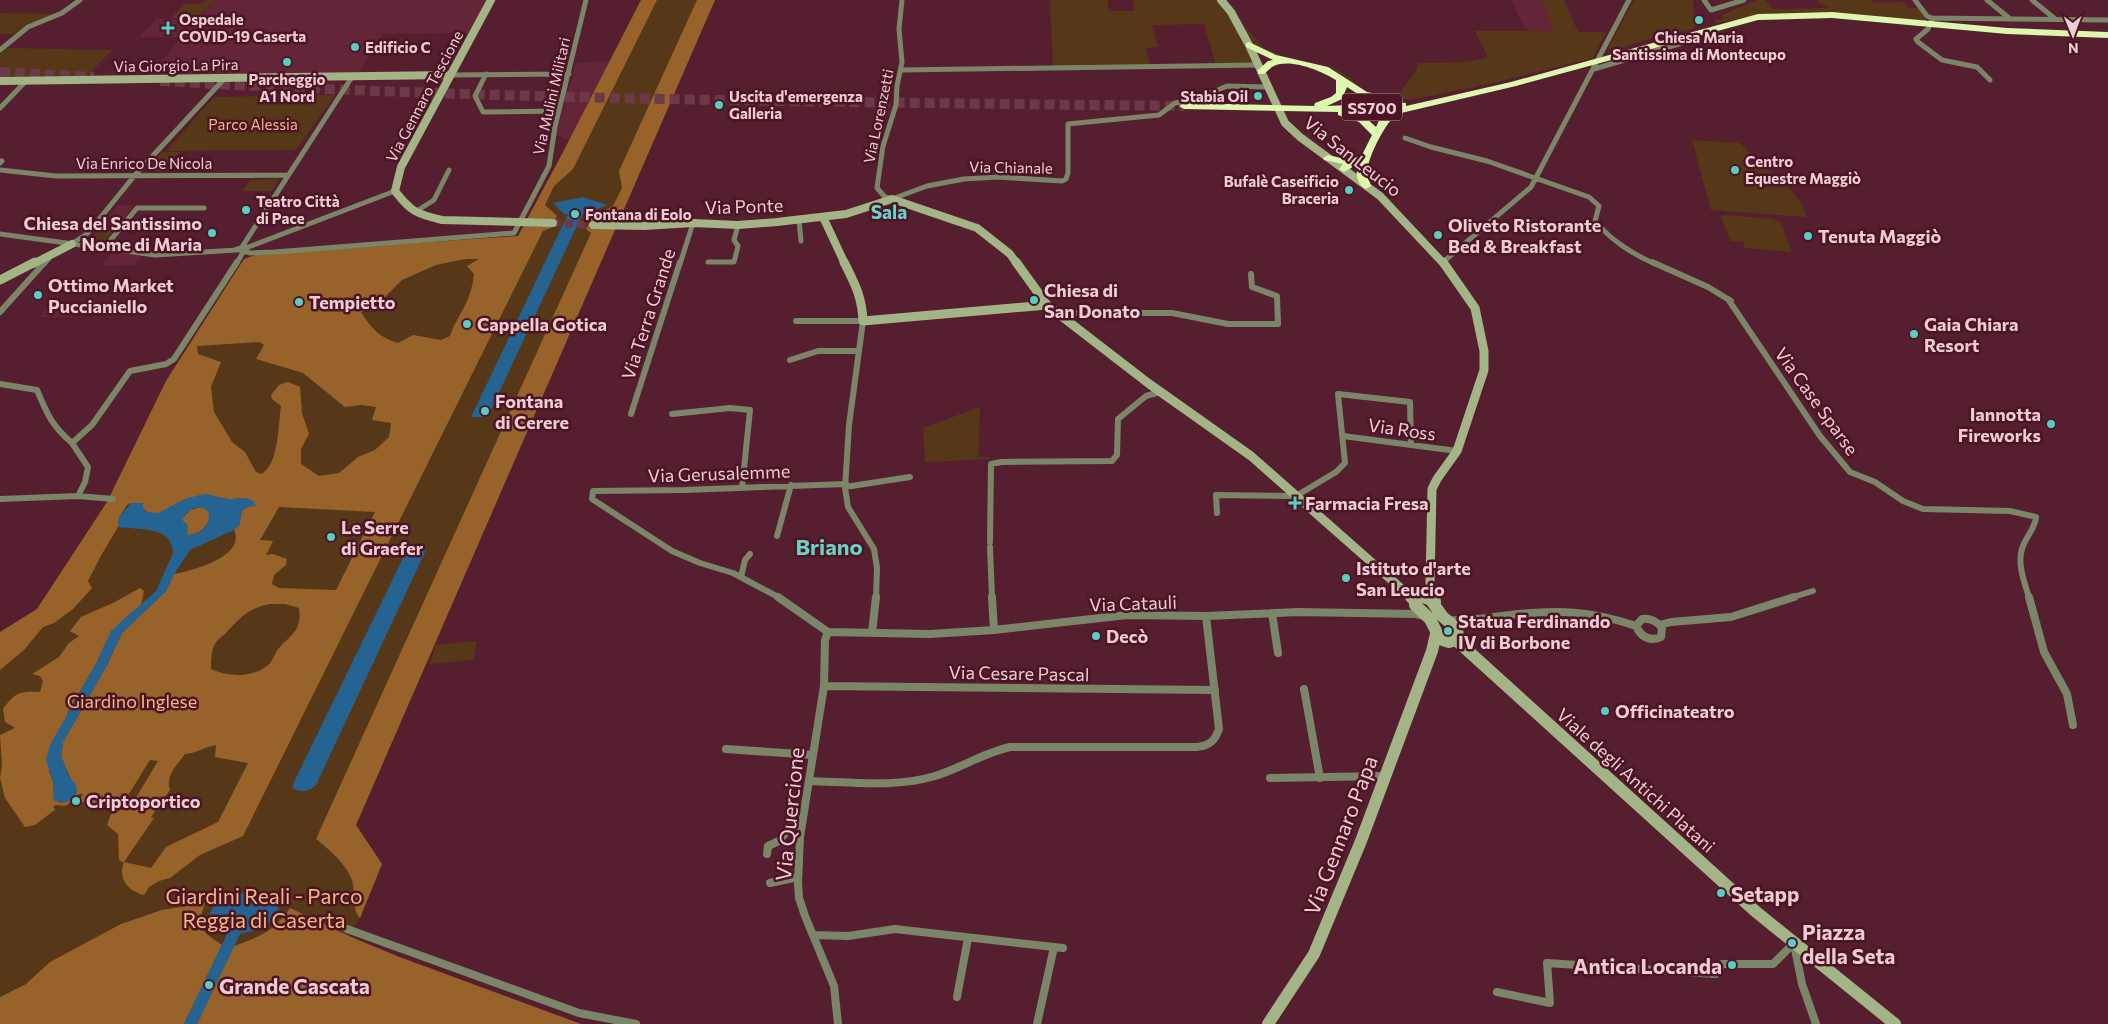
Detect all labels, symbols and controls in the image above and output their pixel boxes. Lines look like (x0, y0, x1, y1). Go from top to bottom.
place label: Ospedale COVID-19 Caserta (179, 10, 306, 45)
north arrow (2048, 10, 2098, 60)
marker: Chiesa Maria Santissima di Montecupo (1693, 14, 1705, 26)
marker: Ospedale COVID-19 Caserta (161, 21, 175, 35)
street label: Via Gennaro Tescione (382, 27, 466, 165)
place label: Chiesa Maria Santissima di Montecupo (1612, 28, 1786, 63)
street label: Via Mulini Militari (529, 35, 573, 157)
place label: Edificio C (365, 38, 431, 56)
text: N (2068, 40, 2079, 57)
marker: Edificio C (349, 41, 361, 53)
street label: Via Giorgio La Pira (113, 55, 239, 75)
marker: Parcheggio A1 Nord (281, 56, 293, 68)
street label: Via Lorenzetti (859, 67, 897, 165)
place label: Parcheggio A1 Nord (248, 70, 326, 105)
place label: Uscita d'emergenza Galleria (729, 87, 863, 122)
place label: Stabia Oil (1181, 87, 1248, 105)
marker: Stabia Oil (1252, 90, 1264, 102)
road number: SS700 (1342, 94, 1402, 120)
marker: Uscita d'emergenza Galleria (713, 99, 725, 111)
street label: Via San Leucio (1300, 111, 1406, 201)
park label: Parco Alessia (208, 115, 298, 133)
place label: Centro Equestre Maggiò (1745, 152, 1861, 187)
street label: Via Enrico De Nicola (76, 154, 212, 172)
street label: Via Chianale (969, 157, 1053, 177)
marker: Centro Equestre Maggiò (1729, 164, 1741, 176)
place label: Bufalè Caseificio Braceria (1224, 172, 1339, 207)
marker: Bufalè Caseificio Braceria (1343, 184, 1355, 196)
place label: Teatro Città di Pace (256, 192, 340, 227)
street label: Via Ponte (704, 194, 784, 218)
district label: Sala (871, 200, 907, 223)
marker: Teatro Città di Pace (240, 204, 252, 216)
place label: Fontana di Eolo (585, 205, 692, 223)
marker: Fontana di Eolo (569, 208, 581, 220)
place label: Chiesa del Santissimo Nome di Maria (24, 212, 202, 255)
place label: Oliveto Ristorante Bed & Breakfast (1448, 214, 1601, 257)
place label: Tenuta Maggiò (1818, 225, 1941, 247)
marker: Chiesa del Santissimo Nome di Maria (206, 227, 218, 239)
marker: Oliveto Ristorante Bed & Breakfast (1432, 229, 1444, 241)
marker: Tenuta Maggiò (1802, 230, 1814, 242)
street label: Via Terra Grande (616, 246, 680, 382)
place label: Ottimo Market Puccianiello (48, 274, 174, 317)
place label: Chiesa di San Donato (1044, 279, 1141, 322)
marker: Ottimo Market Puccianiello (32, 289, 44, 301)
place label: Tempietto (309, 291, 396, 313)
marker: Chiesa di San Donato (1028, 294, 1040, 306)
marker: Tempietto (293, 296, 305, 308)
place label: Cappella Gotica (477, 313, 607, 335)
place label: Gaia Chiara Resort (1924, 313, 2019, 356)
marker: Cappella Gotica (461, 318, 473, 330)
marker: Gaia Chiara Resort (1908, 328, 1920, 340)
street label: Via Case Sparse (1771, 343, 1863, 459)
place label: Fontana di Cerere (495, 390, 569, 433)
place label: Iannotta Fireworks (1958, 403, 2041, 446)
marker: Fontana di Cerere (479, 405, 491, 417)
street label: Via Ross (1367, 413, 1437, 445)
marker: Iannotta Fireworks (2045, 418, 2057, 430)
street label: Via Gerusalemme (647, 460, 791, 486)
place label: Farmacia Fresa (1305, 492, 1429, 514)
marker: Farmacia Fresa (1289, 497, 1301, 509)
place label: Le Serre di Graefer (341, 516, 424, 559)
marker: Le Serre di Graefer (325, 531, 337, 543)
district label: Briano (795, 533, 863, 560)
place label: Istituto d'arte San Leucio (1356, 557, 1471, 600)
marker: Istituto d'arte San Leucio (1340, 572, 1352, 584)
street label: Via Catauli (1089, 590, 1177, 616)
place label: Statua Ferdinando IV di Borbone (1458, 610, 1611, 653)
place label: Decò (1106, 625, 1148, 647)
marker: Statua Ferdinando IV di Borbone (1442, 625, 1454, 637)
marker: Decò (1090, 630, 1102, 642)
street label: Via Cesare Pascal (948, 661, 1090, 685)
park label: Giardino Inglese (67, 690, 197, 712)
place label: Officinateatro (1615, 700, 1735, 722)
street label: Viale degli Antichi Platani (1552, 703, 1720, 857)
marker: Officinateatro (1599, 705, 1611, 717)
street label: Via Quercione (770, 746, 808, 882)
street label: Via Gennaro Papa (1298, 752, 1382, 918)
place label: Criptoportico (86, 790, 201, 812)
marker: Criptoportico (70, 795, 82, 807)
place label: Setapp (1731, 881, 1799, 906)
park label: Giardini Reali - Parco Reggia di Caserta (166, 883, 362, 932)
marker: Setapp (1715, 887, 1727, 899)
place label: Piazza della Seta (1802, 919, 1895, 968)
marker: Piazza della Seta (1786, 937, 1798, 949)
place label: Antica Locanda (1573, 953, 1722, 978)
marker: Antica Locanda (1726, 959, 1738, 971)
place label: Grande Cascata (219, 973, 370, 998)
marker: Grande Cascata (203, 979, 215, 991)

